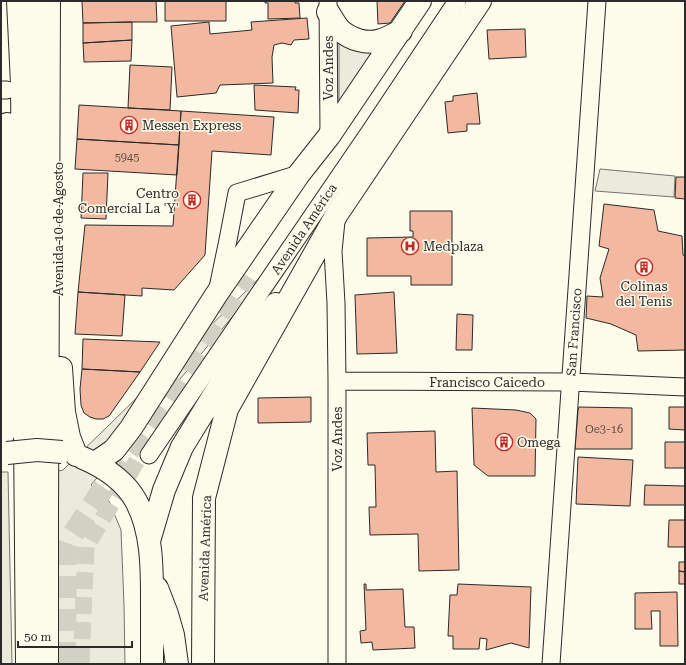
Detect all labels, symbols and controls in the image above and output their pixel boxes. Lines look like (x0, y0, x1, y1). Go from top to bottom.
street label: Voz Andes (321, 36, 336, 100)
building icon: Messen Express (119, 115, 139, 135)
place label: Messen Express (142, 118, 241, 133)
house number: 5945 (115, 151, 139, 164)
street label: Avenida 10 de Agosto (51, 162, 66, 296)
street label: Avenida América (268, 181, 340, 277)
place label: Centro Comercial La 'Y' (78, 186, 179, 216)
building icon: Centro Comercial La 'Y' (182, 190, 202, 210)
hospital icon: Medplaza (400, 236, 420, 256)
place label: Medplaza (423, 239, 484, 254)
building icon: Colinas del Tenis (634, 257, 654, 277)
place label: Colinas del Tenis (616, 279, 672, 309)
street label: San Francisco (563, 288, 585, 376)
street label: Francisco Caicedo (429, 375, 545, 390)
street label: Voz Andes (330, 407, 345, 471)
house number: Oe3-16 (585, 423, 623, 436)
building icon: Omega (494, 432, 514, 452)
place label: Omega (517, 435, 561, 450)
street label: Avenida América (196, 495, 214, 601)
scale bar (18, 623, 132, 649)
text: 50 m (24, 630, 51, 644)

